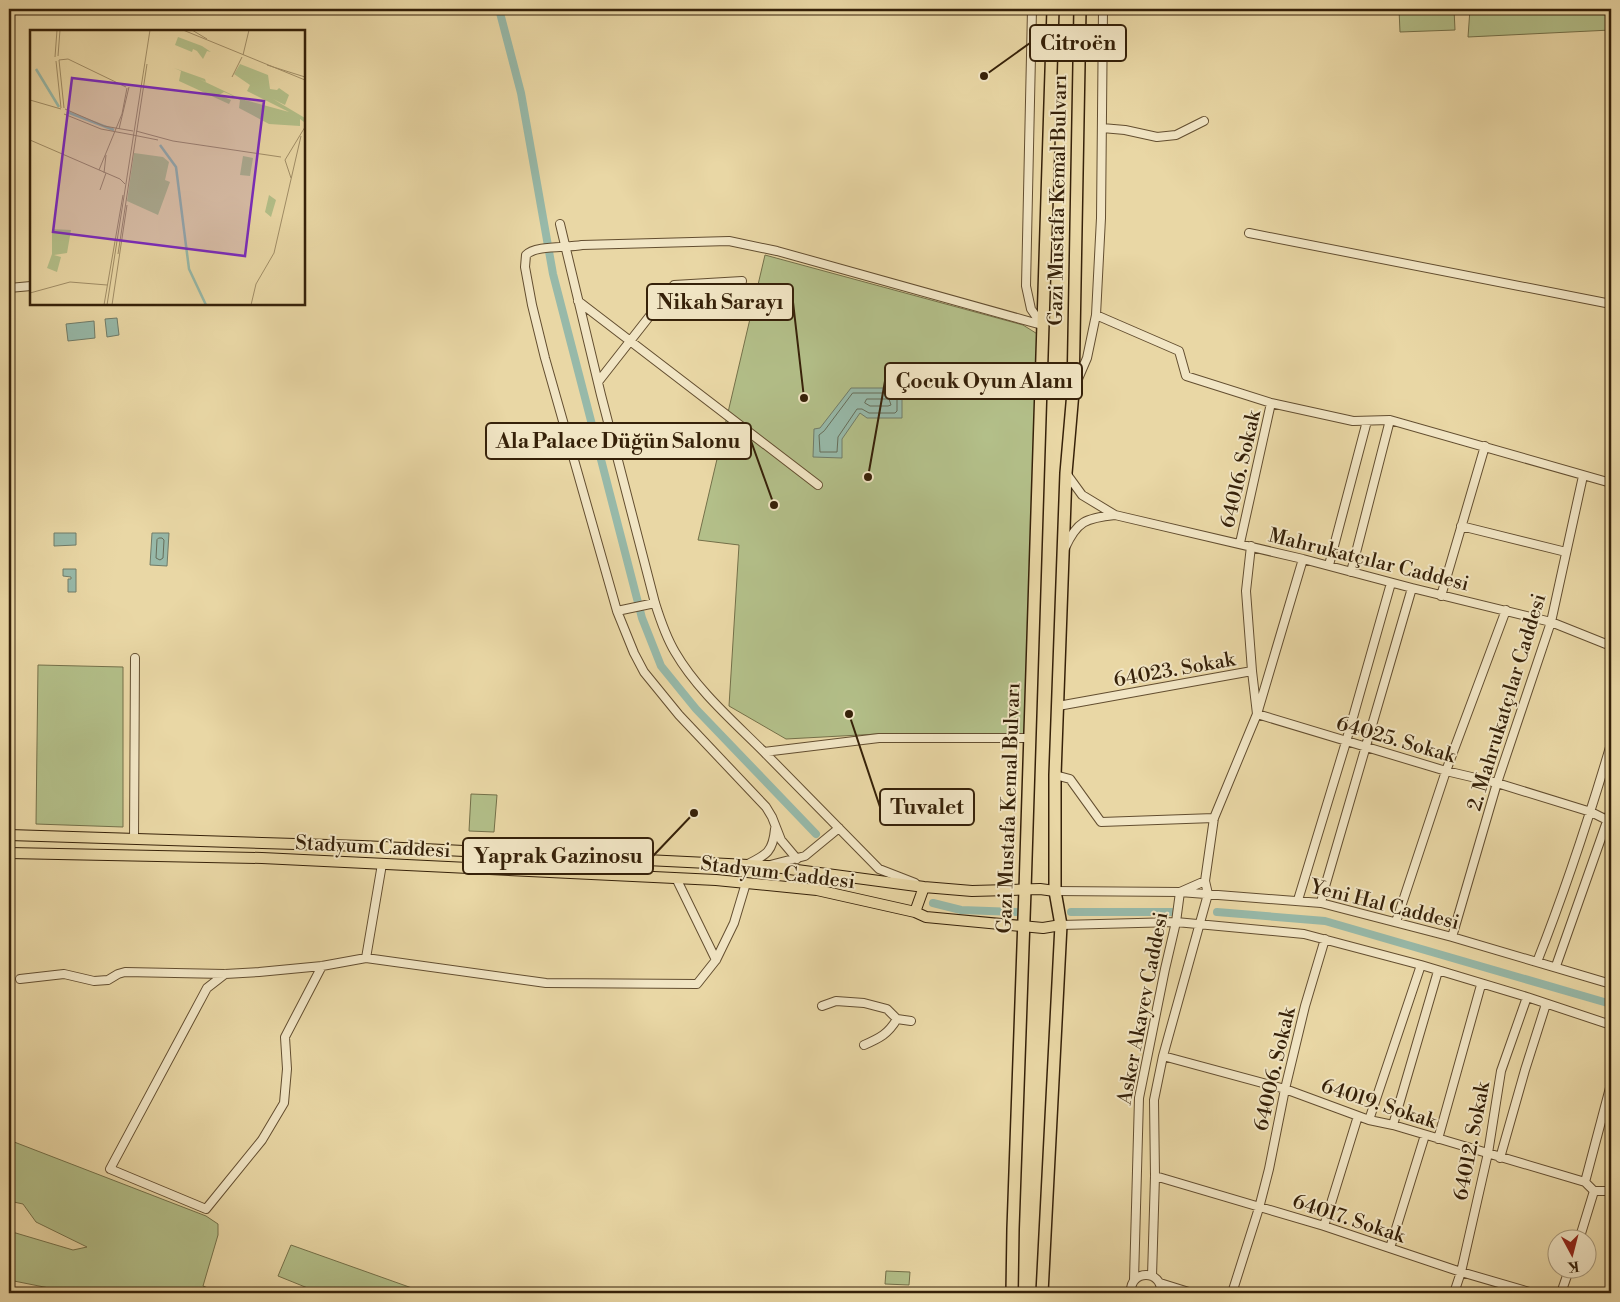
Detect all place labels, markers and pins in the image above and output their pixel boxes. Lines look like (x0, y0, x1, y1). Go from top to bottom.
callout: Citroën (1030, 25, 1126, 61)
callout: Nikah Sarayı (647, 284, 793, 320)
callout: Çocuk Oyun Alanı (885, 363, 1082, 399)
callout: Ala Palace Düğün Salonu (486, 423, 751, 459)
callout: Tuvalet (880, 789, 974, 825)
callout: Yaprak Gazinosu (463, 838, 653, 874)

